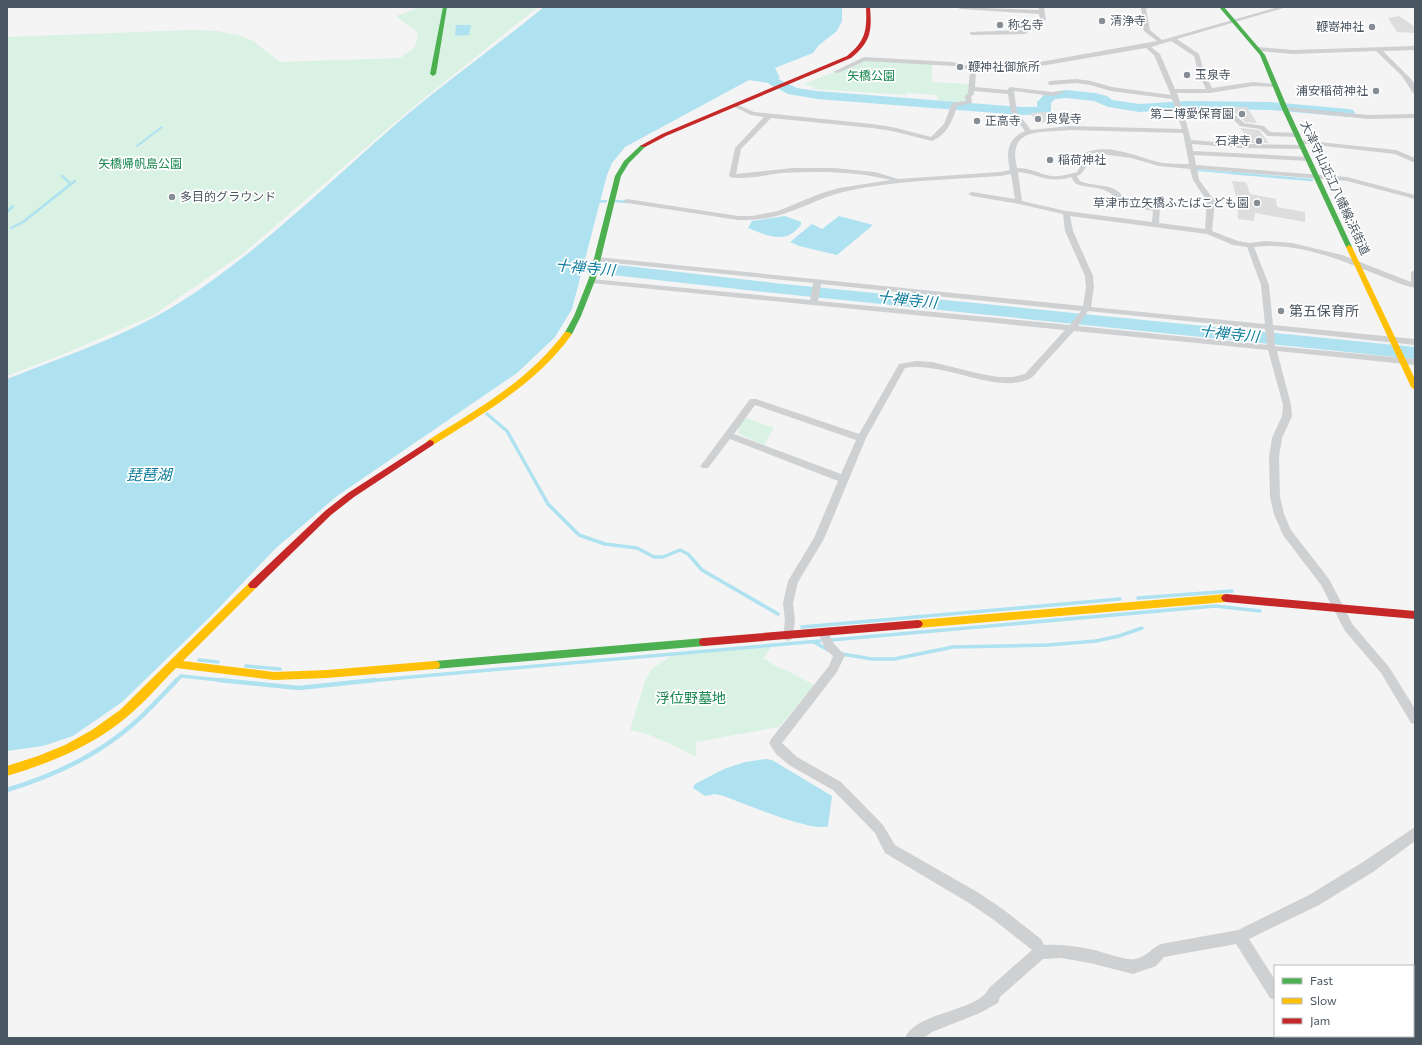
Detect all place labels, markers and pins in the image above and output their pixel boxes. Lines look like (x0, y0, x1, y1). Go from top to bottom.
place label: 清浄寺 (1110, 13, 1146, 27)
marker: 清浄寺 (1097, 16, 1107, 26)
place label: 称名寺 (1008, 17, 1044, 31)
place label: 鞭嵜神社 (1316, 19, 1364, 33)
marker: 称名寺 (995, 20, 1005, 30)
marker: 鞭嵜神社 (1367, 22, 1377, 32)
place label: 鞭神社御旅所 (968, 59, 1040, 73)
marker: 鞭神社御旅所 (955, 62, 965, 72)
place label: 玉泉寺 (1195, 67, 1231, 81)
marker: 玉泉寺 (1182, 70, 1192, 80)
place label: 浦安稲荷神社 (1296, 83, 1368, 97)
marker: 浦安稲荷神社 (1371, 86, 1381, 96)
place label: 第二博愛保育園 (1150, 106, 1234, 120)
marker: 第二博愛保育園 (1237, 109, 1247, 119)
place label: 良覺寺 (1046, 111, 1082, 125)
place label: 正高寺 (985, 113, 1021, 127)
marker: 良覺寺 (1033, 114, 1043, 124)
marker: 正高寺 (972, 116, 982, 126)
place label: 石津寺 (1215, 133, 1251, 147)
marker: 石津寺 (1254, 136, 1264, 146)
place label: 稲荷神社 (1058, 152, 1106, 166)
marker: 稲荷神社 (1045, 155, 1055, 165)
place label: 多目的グラウンド (180, 189, 276, 203)
marker: 多目的グラウンド (167, 192, 177, 202)
place label: 草津市立矢橋ふたばこども園 (1093, 195, 1249, 209)
marker: 草津市立矢橋ふたばこども園 (1252, 198, 1262, 208)
place label: 第五保育所 (1289, 302, 1359, 319)
marker: 第五保育所 (1276, 306, 1286, 316)

